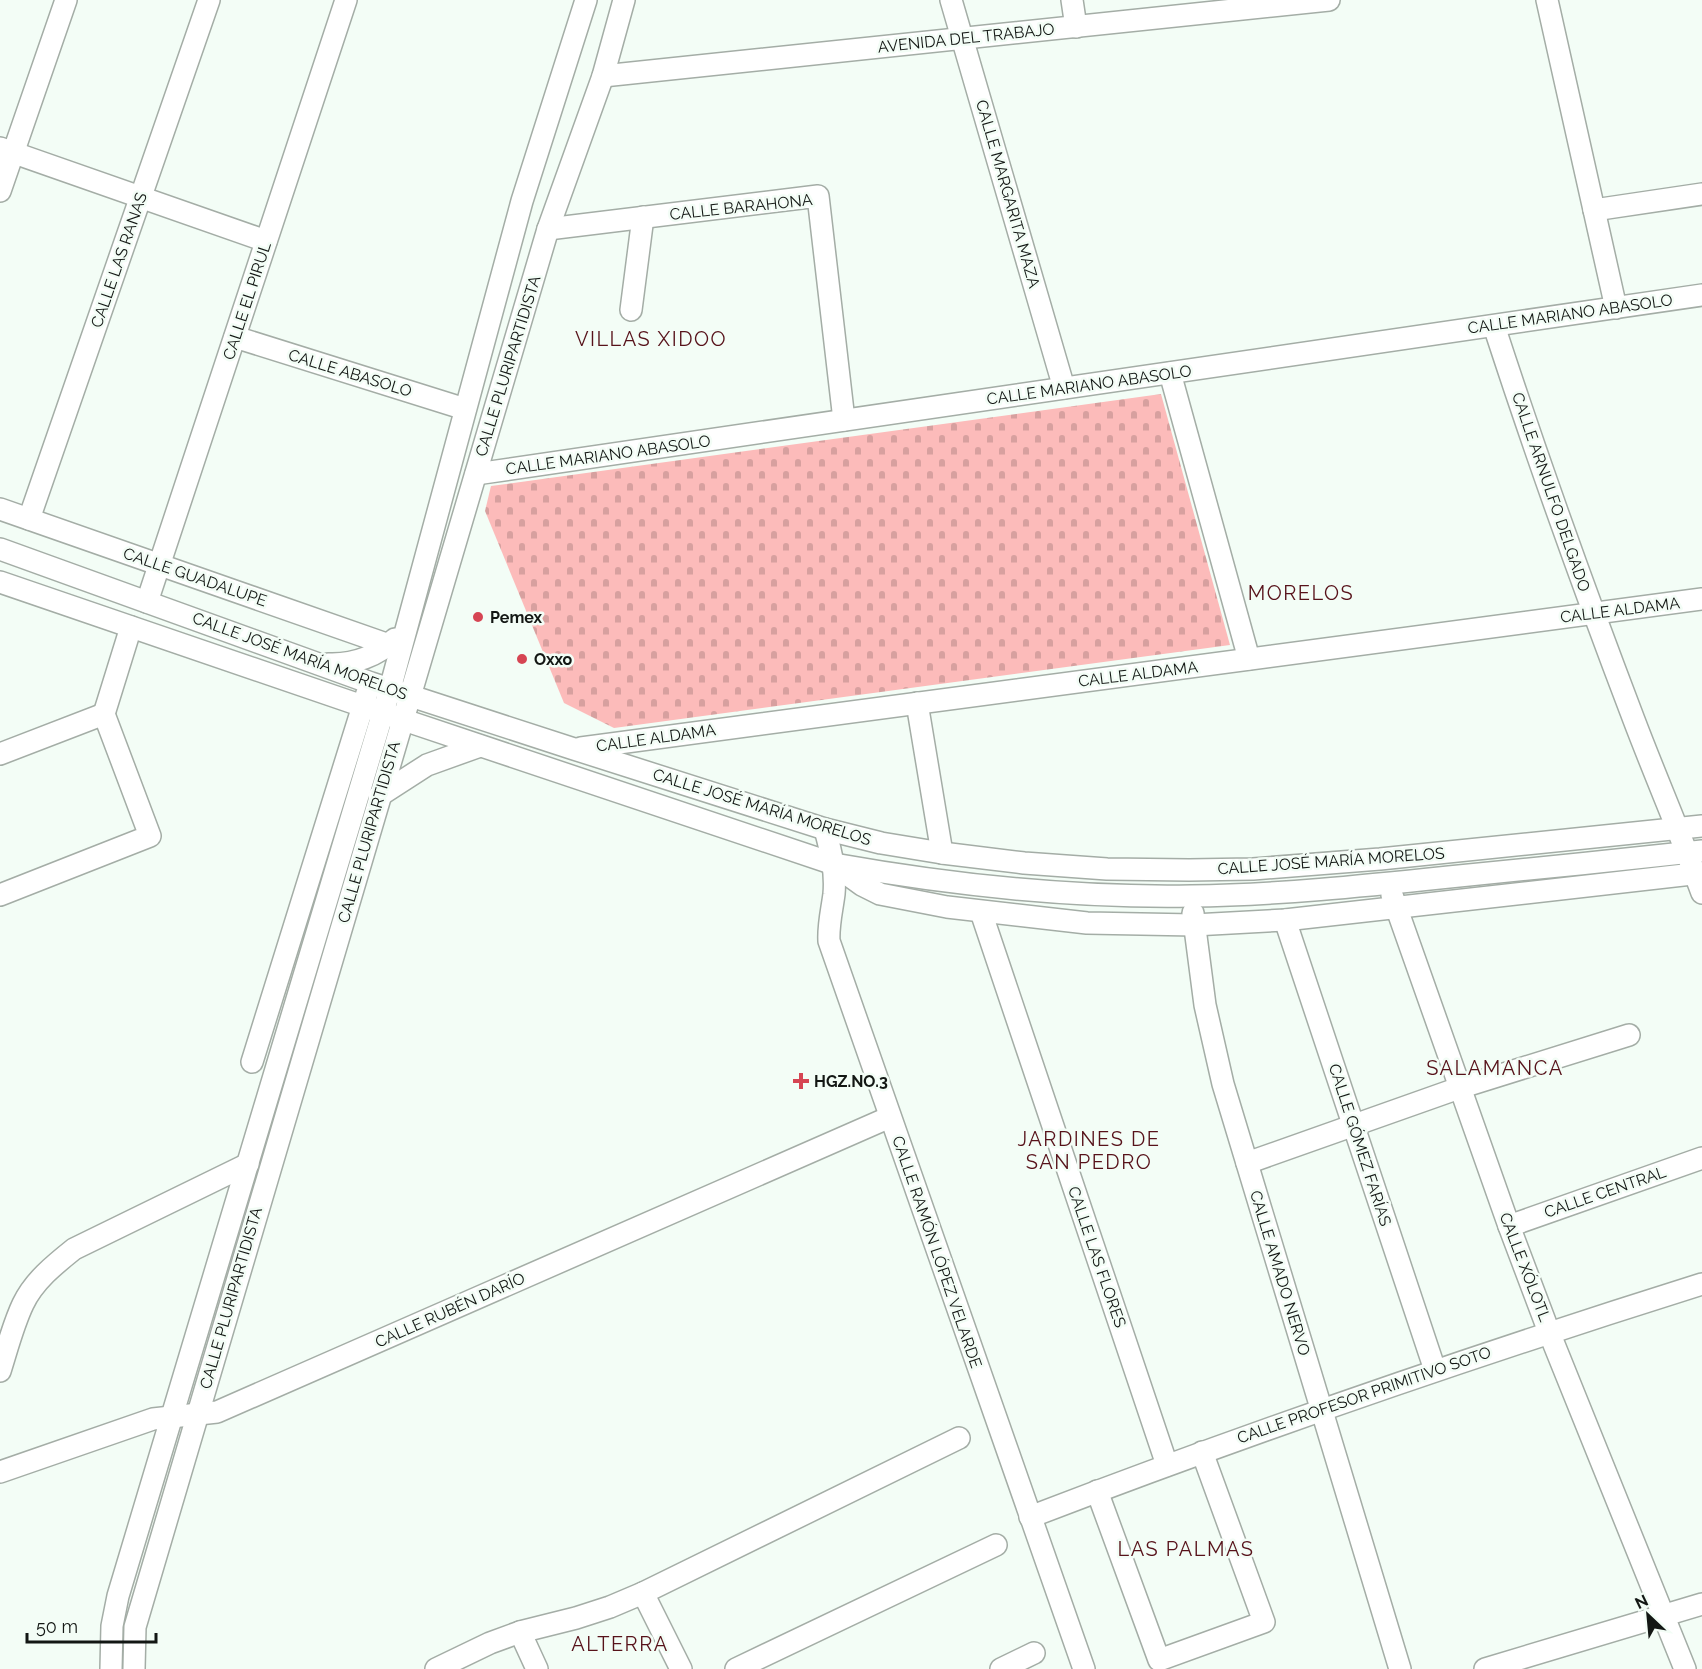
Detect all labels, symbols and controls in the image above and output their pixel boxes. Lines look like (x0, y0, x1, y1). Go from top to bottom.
street label: AVENIDA DEL TRABAJO (877, 19, 1055, 57)
street label: CALLE MARGARITA MAZA (972, 98, 1044, 290)
street label: CALLE LAS RANAS (87, 190, 151, 330)
street label: CALLE BARAHONA (669, 190, 814, 224)
street label: CALLE EL PIRUL (219, 239, 275, 362)
street label: CALLE PLURIPARTIDISTA (471, 273, 545, 459)
street label: CALLE MARIANO ABASOLO (1466, 290, 1674, 338)
district label: VILLAS XIDOO (575, 327, 727, 351)
street label: CALLE ABASOLO (286, 345, 414, 401)
street label: CALLE MARIANO ABASOLO (985, 361, 1193, 409)
street label: CALLE ARNULFO DELGADO (1508, 390, 1594, 594)
street label: CALLE MARIANO ABASOLO (504, 431, 712, 479)
street label: CALLE GUADALUPE (121, 544, 269, 611)
district label: MORELOS (1248, 581, 1354, 605)
street label: CALLE ALDAMA (1559, 593, 1681, 627)
street label: CALLE JOSÉ MARÍA MORELOS (190, 607, 411, 704)
place label: Pemex (490, 608, 543, 627)
marker: Pemex (471, 610, 485, 624)
place label: Oxxo (534, 650, 573, 669)
marker: Oxxo (515, 652, 529, 666)
street label: CALLE ALDAMA (1077, 657, 1199, 691)
street label: CALLE ALDAMA (595, 720, 717, 756)
street label: CALLE PLURIPARTIDISTA (334, 739, 404, 925)
street label: CALLE JOSÉ MARÍA MORELOS (650, 764, 874, 849)
street label: CALLE JOSÉ MARÍA MORELOS (1217, 843, 1445, 878)
district label: SALAMANCA (1426, 1056, 1564, 1080)
street label: CALLE GÓMEZ FARÍAS (1325, 1061, 1396, 1229)
marker: HGZ.NO.3 (792, 1072, 810, 1090)
place label: HGZ.NO.3 (814, 1072, 888, 1091)
district label: JARDINES DE SAN PEDRO (1018, 1127, 1160, 1174)
street label: CALLE RAMÓN LÓPEZ VELARDE (888, 1133, 987, 1371)
street label: CALLE CENTRAL (1542, 1162, 1669, 1222)
street label: CALLE LAS FLORES (1064, 1184, 1130, 1330)
street label: CALLE AMADO NERVO (1246, 1188, 1314, 1358)
street label: CALLE PLURIPARTIDISTA (196, 1205, 266, 1391)
street label: CALLE XÓLOTL (1496, 1210, 1556, 1325)
street label: CALLE RUBÉN DARÍO (372, 1268, 528, 1352)
street label: CALLE PROFESOR PRIMITIVO SOTO (1235, 1343, 1493, 1447)
district label: LAS PALMAS (1118, 1537, 1254, 1561)
north arrow (1618, 1585, 1678, 1645)
text: N (1632, 1591, 1651, 1613)
scale bar (27, 1606, 156, 1644)
text: 50 m (36, 1616, 78, 1637)
district label: ALTERRA (571, 1632, 669, 1656)

